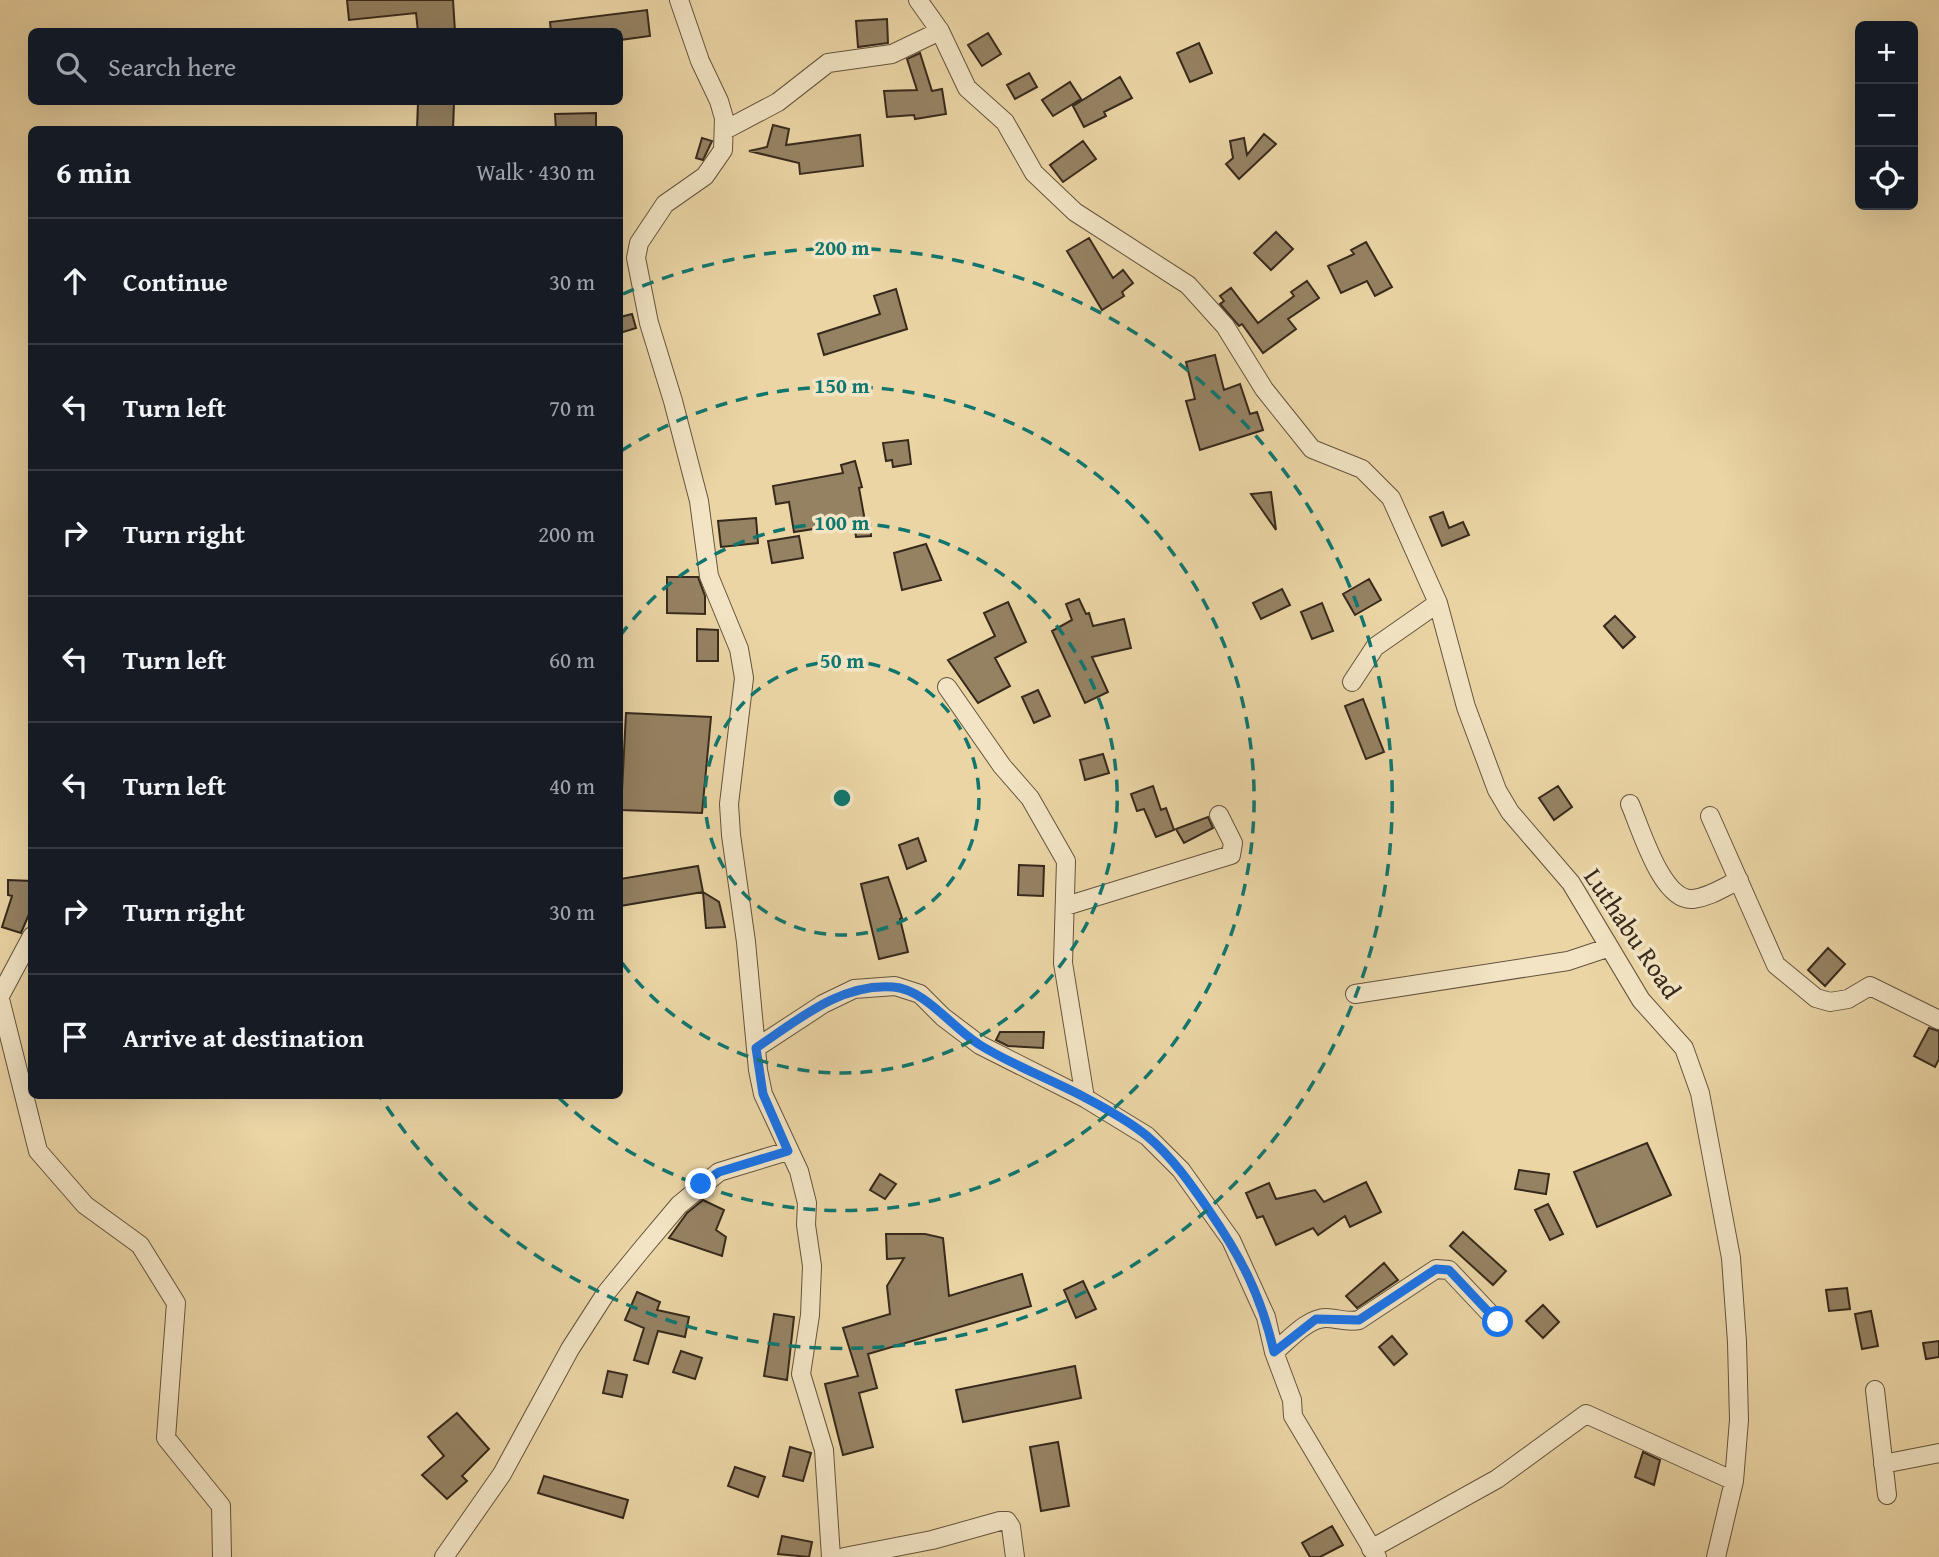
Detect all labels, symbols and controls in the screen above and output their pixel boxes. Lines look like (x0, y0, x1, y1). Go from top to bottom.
map controls (1855, 21, 1918, 210)
button: + (1855, 21, 1918, 84)
search box (28, 28, 623, 105)
text: Search here (108, 47, 236, 86)
icon: search (52, 48, 90, 86)
button: − (1855, 84, 1918, 147)
button: locate (1855, 147, 1918, 210)
text: 6 min (56, 150, 131, 194)
text: Walk · 430 m (476, 155, 595, 188)
text: 200 m (814, 232, 870, 263)
icon: ahead (56, 262, 94, 300)
text: Continue (123, 262, 228, 301)
text: 30 m (549, 265, 595, 298)
text: 150 m (814, 370, 870, 401)
icon: left (56, 388, 94, 426)
text: Turn left (123, 388, 226, 427)
text: 70 m (549, 391, 595, 424)
text: 100 m (814, 507, 870, 538)
icon: right (56, 514, 94, 552)
text: Turn right (123, 514, 245, 553)
text: 200 m (538, 517, 595, 550)
icon: left (56, 640, 94, 678)
text: Turn left (123, 640, 226, 679)
text: 60 m (549, 643, 595, 676)
text: 50 m (820, 645, 864, 676)
icon: left (56, 766, 94, 804)
text: Turn left (123, 766, 226, 805)
text: 40 m (549, 769, 595, 802)
centre of rings (830, 786, 854, 810)
street label: Luthabu Road (1575, 860, 1691, 1006)
icon: right (56, 892, 94, 930)
text: Turn right (123, 892, 245, 931)
text: 30 m (549, 895, 595, 928)
icon: arrive (56, 1018, 94, 1056)
text: Arrive at destination (123, 1018, 364, 1057)
route end (685, 1168, 716, 1199)
route start (1482, 1306, 1513, 1337)

